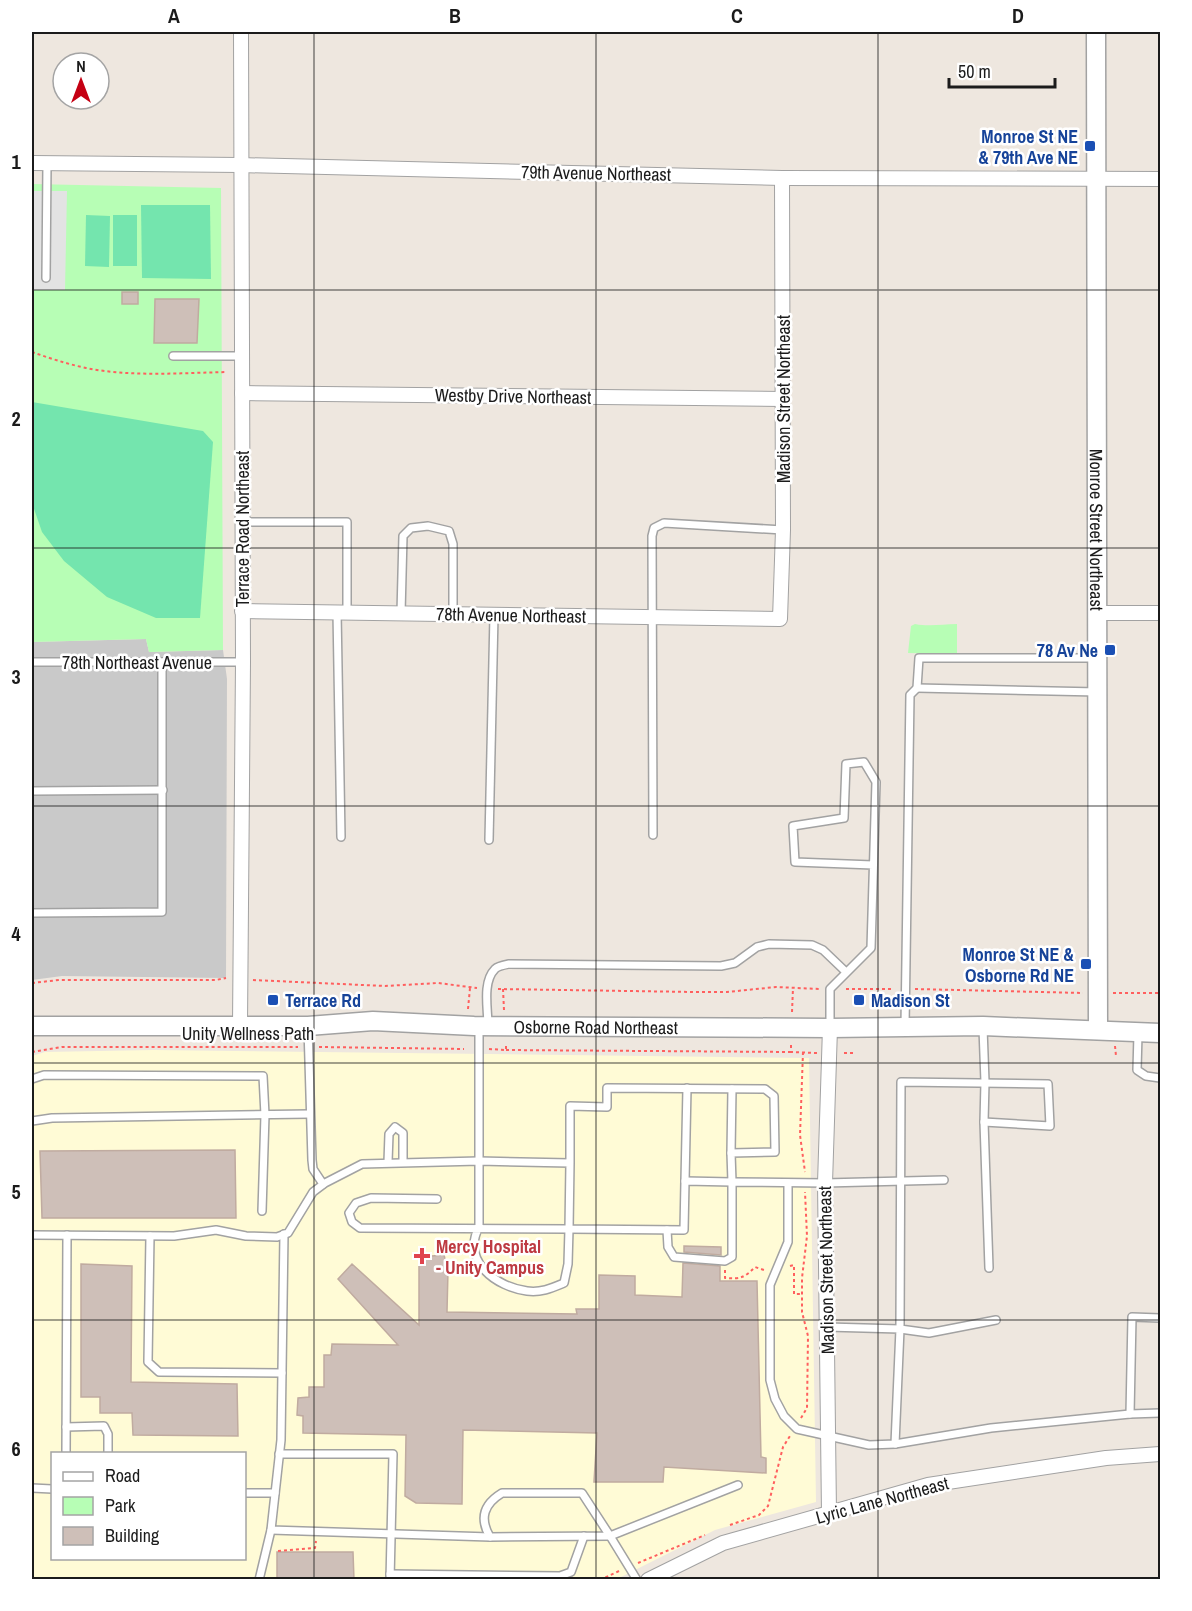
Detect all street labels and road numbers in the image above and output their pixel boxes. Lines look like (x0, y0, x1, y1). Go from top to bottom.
street label: 79th Avenue Northeast (521, 159, 671, 187)
street label: Madison Street Northeast (771, 315, 796, 483)
street label: Westby Drive Northeast (435, 382, 591, 410)
street label: Monroe Street Northeast (1084, 449, 1110, 611)
street label: Terrace Road Northeast (230, 451, 255, 607)
street label: 78th Avenue Northeast (436, 601, 586, 629)
street label: 78th Northeast Avenue (62, 650, 212, 675)
street label: Osborne Road Northeast (513, 1014, 678, 1040)
street label: Unity Wellness Path (182, 1021, 314, 1046)
street label: Madison Street Northeast (812, 1186, 840, 1354)
street label: Lyric Lane Northeast (813, 1470, 951, 1530)

